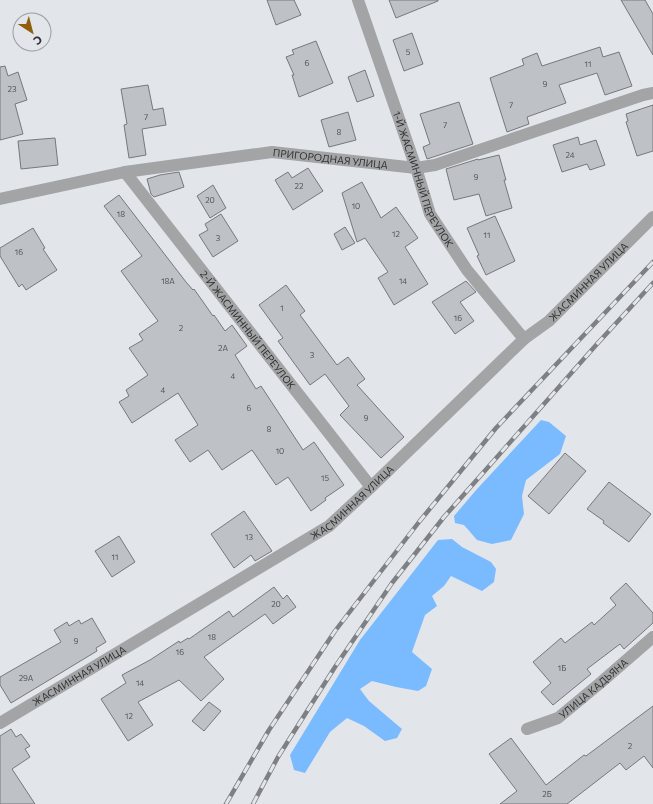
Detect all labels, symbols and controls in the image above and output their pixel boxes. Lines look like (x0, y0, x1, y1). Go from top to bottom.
north arrow (12, 12, 52, 52)
text: С (31, 33, 45, 48)
house number: 5 (406, 47, 411, 57)
house number: 6 (305, 58, 310, 68)
house number: 11 (585, 59, 591, 69)
house number: 9 (543, 79, 548, 89)
house number: 23 (8, 84, 17, 94)
house number: 7 (509, 100, 513, 110)
street label: 1-Й ЖАСМИННЫЙ ПЕРЕУЛОК (391, 110, 456, 249)
house number: 7 (144, 112, 148, 122)
house number: 7 (443, 120, 447, 130)
house number: 8 (337, 127, 342, 137)
street label: ПРИГОРОДНАЯ УЛИЦА (272, 146, 389, 171)
house number: 24 (565, 150, 575, 160)
house number: 9 (474, 172, 479, 182)
house number: 22 (295, 181, 304, 191)
house number: 20 (205, 195, 215, 205)
house number: 10 (352, 201, 360, 211)
house number: 18 (117, 209, 125, 219)
house number: 12 (392, 229, 400, 239)
house number: 11 (484, 230, 490, 240)
house number: 3 (216, 233, 221, 243)
street label: ЖАСМИННАЯ УЛИЦА (546, 240, 630, 324)
house number: 16 (15, 247, 23, 257)
street label: 2-Й ЖАСМИННЫЙ ПЕРЕУЛОК (198, 268, 298, 392)
house number: 18А (161, 276, 175, 286)
house number: 14 (399, 276, 407, 286)
house number: 1 (280, 303, 284, 313)
house number: 16 (454, 313, 462, 323)
house number: 2 (179, 323, 184, 333)
house number: 2А (218, 343, 228, 353)
house number: 3 (310, 350, 315, 360)
house number: 4 (231, 371, 236, 381)
house number: 4 (161, 385, 166, 395)
house number: 6 (247, 403, 252, 413)
house number: 9 (364, 413, 369, 423)
house number: 8 (267, 424, 272, 434)
house number: 10 (276, 446, 284, 456)
street label: ЖАСМИННАЯ УЛИЦА (308, 463, 396, 542)
house number: 15 (321, 473, 329, 483)
house number: 13 (245, 532, 253, 542)
house number: 11 (112, 552, 118, 562)
house number: 20 (271, 599, 281, 609)
house number: 18 (208, 632, 216, 642)
house number: 9 (74, 636, 79, 646)
street label: ЖАСМИННАЯ УЛИЦА (30, 643, 128, 708)
house number: 16 (176, 647, 184, 657)
street label: УЛИЦА КАДЬЯНА (556, 656, 630, 721)
house number: 1Б (558, 663, 566, 673)
house number: 29А (19, 673, 34, 683)
house number: 14 (136, 678, 144, 688)
house number: 12 (125, 711, 133, 721)
house number: 2 (628, 741, 633, 751)
house number: 2Б (542, 789, 552, 799)

